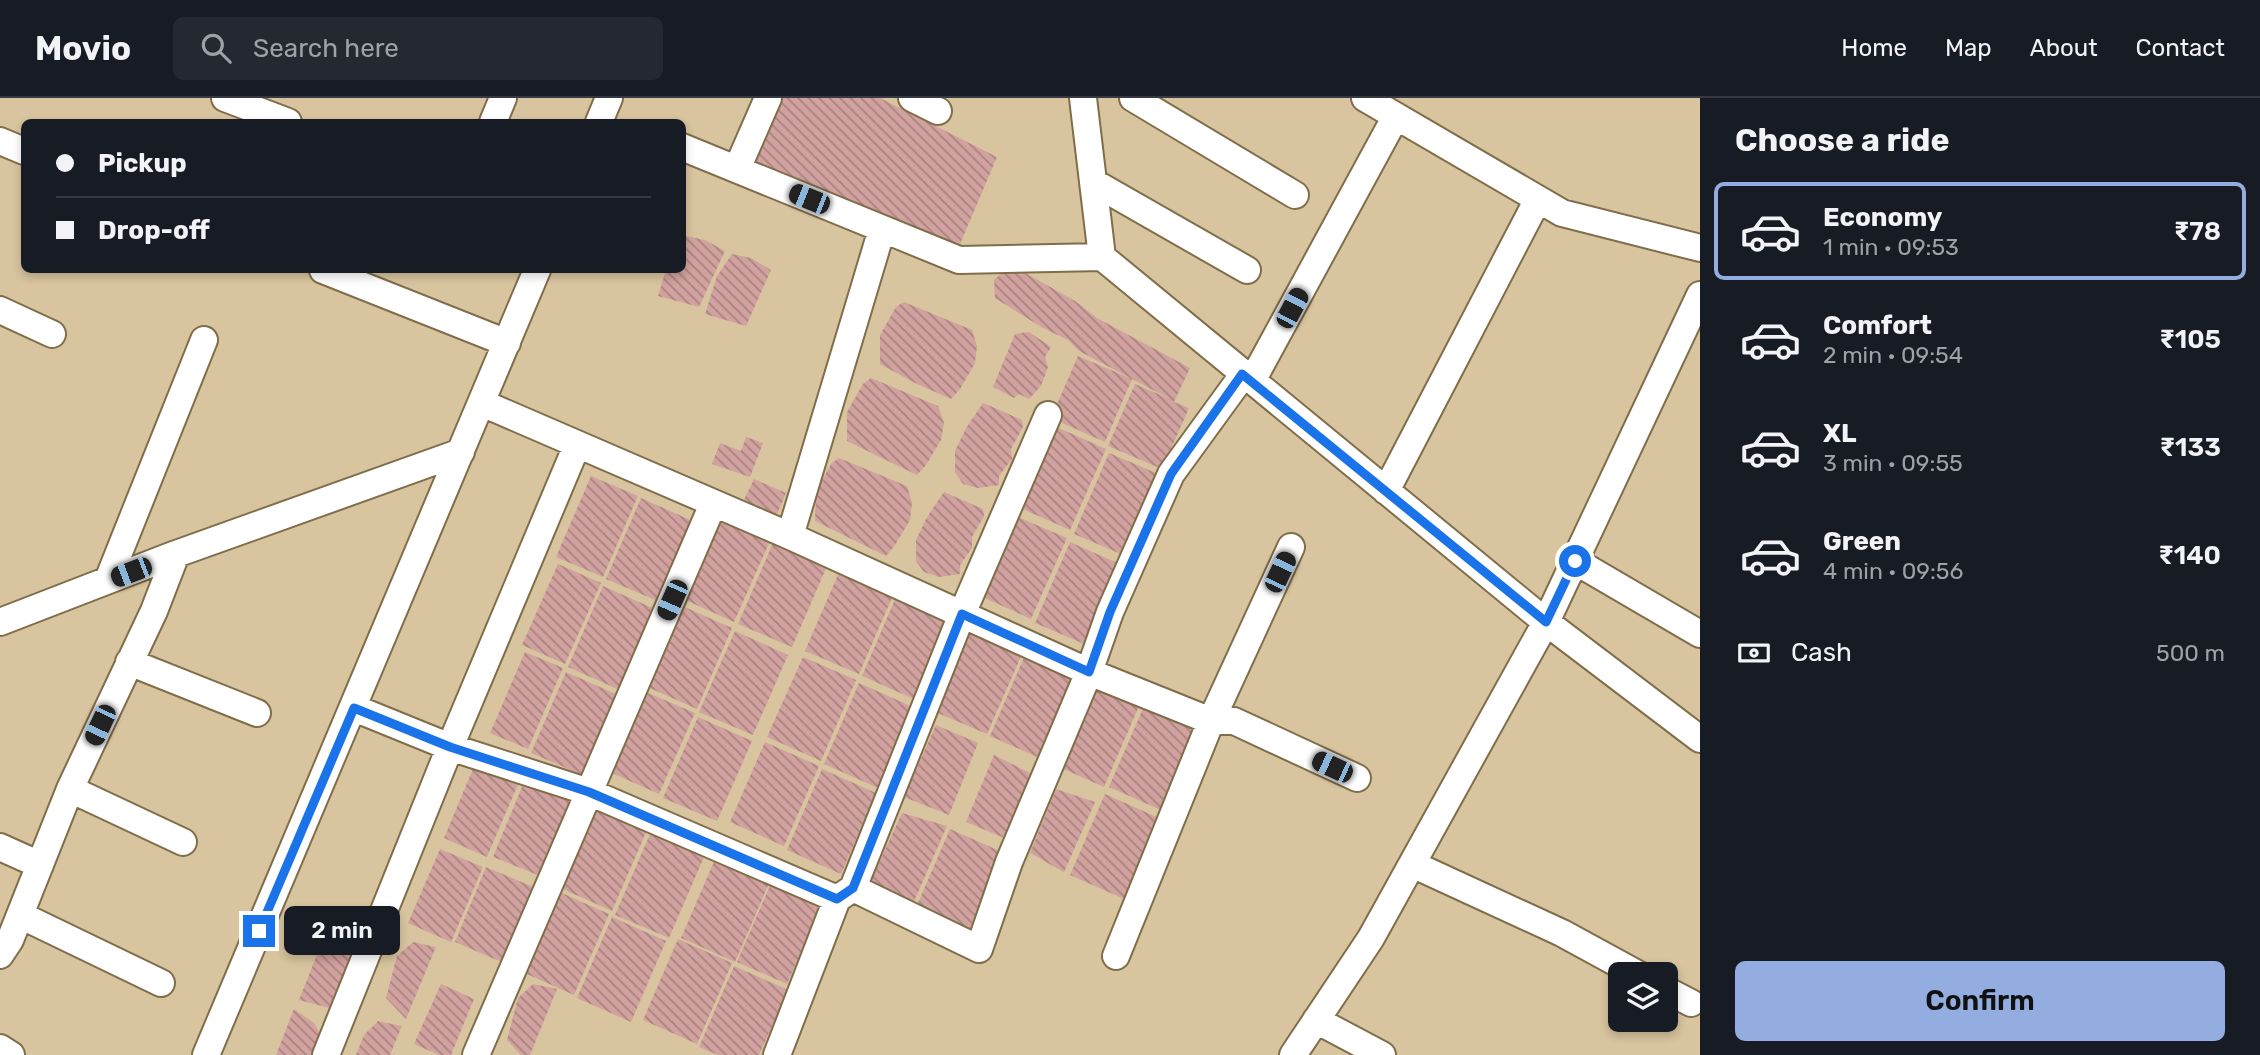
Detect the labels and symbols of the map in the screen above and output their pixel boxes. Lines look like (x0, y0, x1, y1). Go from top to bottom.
car (786, 181, 833, 217)
car (1273, 285, 1312, 331)
route start (1559, 545, 1591, 577)
car (1262, 549, 1299, 595)
car (108, 555, 155, 589)
car (654, 577, 691, 623)
car (82, 702, 119, 748)
car (1309, 749, 1356, 785)
callout: 2 min (284, 906, 399, 956)
route end (243, 915, 275, 947)

